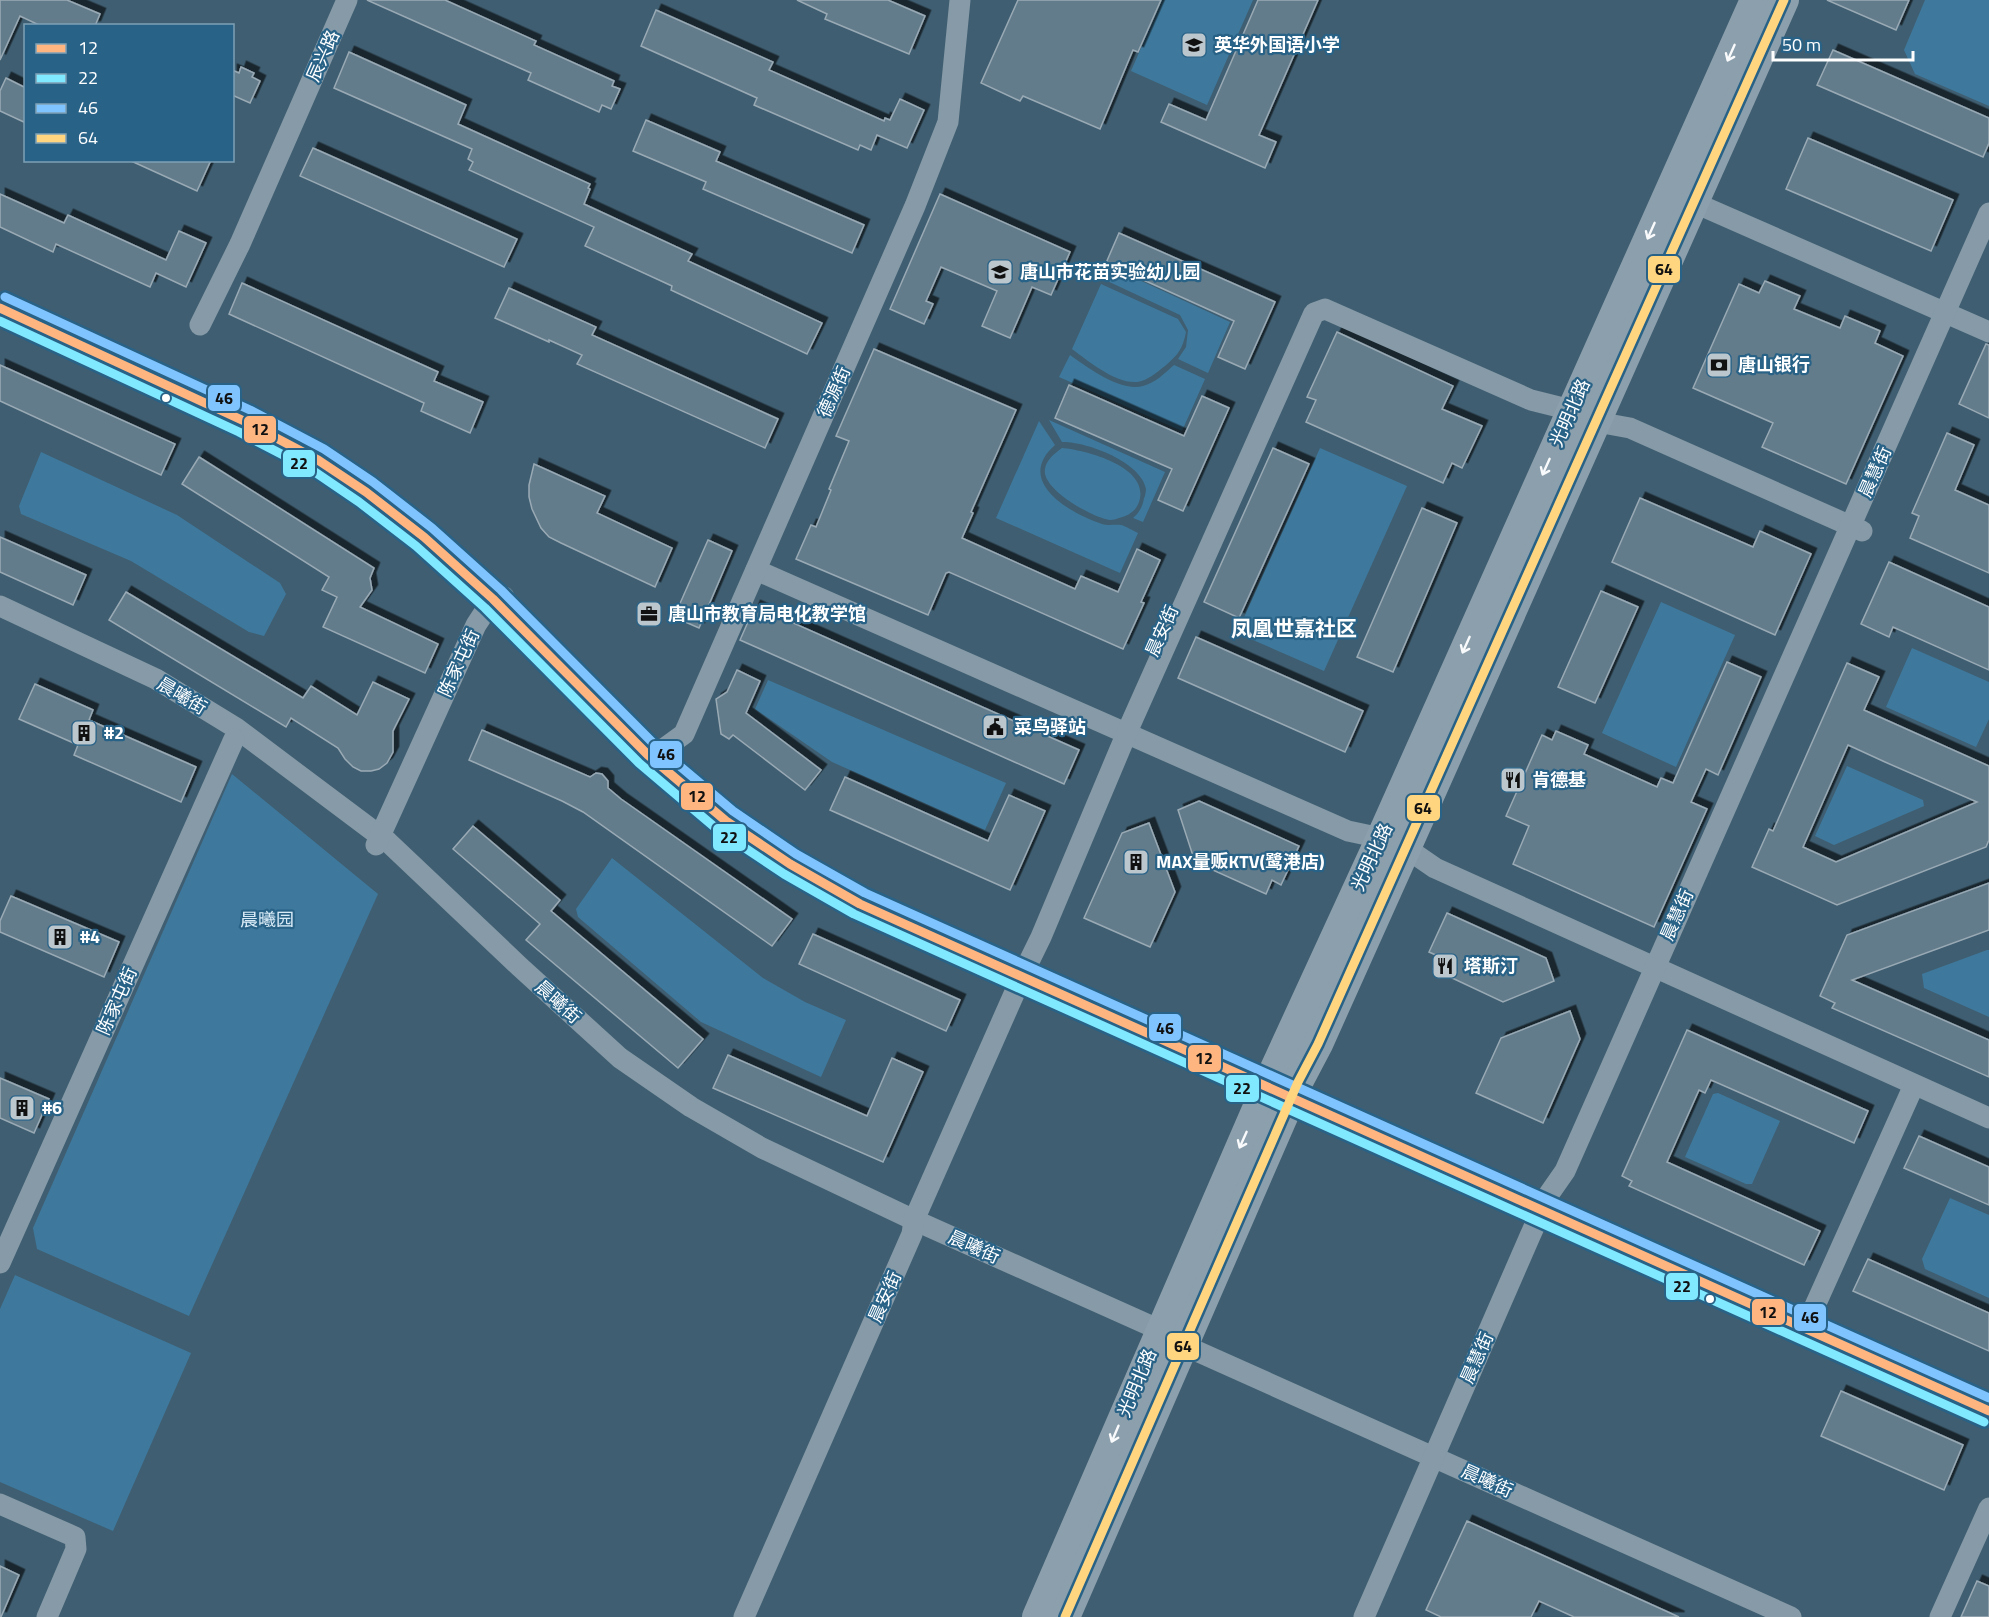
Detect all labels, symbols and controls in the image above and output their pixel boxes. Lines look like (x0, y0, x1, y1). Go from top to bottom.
legend (24, 24, 234, 162)
scale bar (1773, 24, 1912, 62)
street label: 辰兴路 (299, 26, 346, 86)
school or university icon: 英华外国语小学 (1179, 30, 1209, 60)
place label: 英华外国语小学 (1214, 31, 1340, 58)
text: 50 m (1782, 31, 1821, 58)
text: 12 (78, 34, 98, 61)
one-way arrow (1725, 44, 1736, 62)
text: 22 (78, 64, 98, 91)
text: 46 (78, 94, 98, 121)
text: 64 (78, 124, 98, 151)
one-way arrow (1645, 222, 1656, 240)
line badge: 64 (1647, 255, 1681, 284)
school or university icon: 唐山市花苗实验幼儿园 (985, 257, 1015, 287)
text: 64 (1655, 257, 1673, 281)
place label: 唐山市花苗实验幼儿园 (1020, 258, 1200, 285)
bank icon: 唐山银行 (1704, 350, 1734, 380)
place label: 唐山银行 (1738, 351, 1810, 378)
street label: 德源街 (810, 362, 857, 422)
street label: 光明北路 (1543, 374, 1597, 451)
line badge: 46 (207, 384, 241, 412)
text: 46 (215, 386, 233, 410)
unlabelled marker (160, 392, 172, 404)
line badge: 12 (243, 415, 277, 444)
text: 12 (251, 417, 269, 441)
street label: 晨慧街 (1851, 442, 1898, 502)
line badge: 22 (282, 449, 316, 478)
text: 22 (290, 451, 308, 475)
one-way arrow (1539, 457, 1551, 475)
office icon: 唐山市教育局电化教学馆 (634, 599, 664, 629)
place label: 唐山市教育局电化教学馆 (668, 600, 866, 627)
street label: 晨安街 (1138, 601, 1185, 661)
district label: 凤凰世嘉社区 (1231, 612, 1357, 644)
street label: 陈家屯街 (431, 624, 486, 701)
one-way arrow (1460, 635, 1472, 653)
street label: 晨曦街 (152, 670, 212, 721)
public building icon: 菜鸟驿站 (980, 712, 1010, 742)
place label: 菜鸟驿站 (1014, 713, 1086, 740)
building icon: #2 (69, 718, 99, 748)
place label: #2 (104, 719, 124, 746)
line badge: 46 (649, 740, 683, 769)
text: 46 (657, 742, 675, 766)
restaurant icon: 肯德基 (1498, 765, 1528, 795)
place label: 肯德基 (1532, 766, 1586, 793)
line badge: 12 (680, 782, 714, 811)
text: 12 (688, 784, 706, 808)
line badge: 64 (1406, 794, 1441, 822)
text: 64 (1414, 796, 1432, 820)
street label: 光明北路 (1344, 818, 1399, 895)
line badge: 22 (712, 823, 747, 852)
text: 22 (720, 825, 738, 849)
building icon: MAX量贩KTV(鹭港店) (1121, 847, 1151, 877)
place label: MAX量贩KTV(鹭港店) (1156, 848, 1325, 875)
street label: 晨慧街 (1653, 885, 1700, 945)
park label: 晨曦园 (240, 906, 294, 933)
building icon: #4 (45, 922, 75, 952)
place label: #4 (80, 923, 100, 950)
restaurant icon: 塔斯汀 (1430, 951, 1460, 981)
place label: 塔斯汀 (1464, 952, 1518, 979)
street label: 陈家屯街 (90, 962, 144, 1039)
street label: 晨曦街 (529, 974, 587, 1030)
line badge: 46 (1148, 1013, 1182, 1042)
text: 46 (1156, 1016, 1174, 1040)
line badge: 12 (1187, 1044, 1222, 1073)
text: 12 (1195, 1046, 1213, 1070)
line badge: 22 (1225, 1074, 1260, 1103)
text: 22 (1233, 1076, 1251, 1100)
building icon: #6 (7, 1093, 37, 1123)
place label: #6 (42, 1094, 62, 1121)
one-way arrow (1237, 1130, 1248, 1148)
street label: 晨曦街 (944, 1223, 1004, 1270)
street label: 晨安街 (861, 1267, 908, 1327)
line badge: 22 (1665, 1272, 1699, 1301)
text: 22 (1673, 1274, 1691, 1298)
unlabelled marker (1704, 1293, 1716, 1305)
line badge: 12 (1751, 1298, 1786, 1326)
text: 12 (1759, 1300, 1777, 1324)
line badge: 46 (1793, 1303, 1827, 1332)
text: 46 (1801, 1305, 1819, 1329)
street label: 晨慧街 (1453, 1328, 1500, 1388)
line badge: 64 (1166, 1332, 1200, 1361)
text: 64 (1174, 1334, 1192, 1358)
street label: 光明北路 (1110, 1344, 1163, 1421)
one-way arrow (1109, 1425, 1120, 1443)
street label: 晨曦街 (1457, 1457, 1517, 1504)

